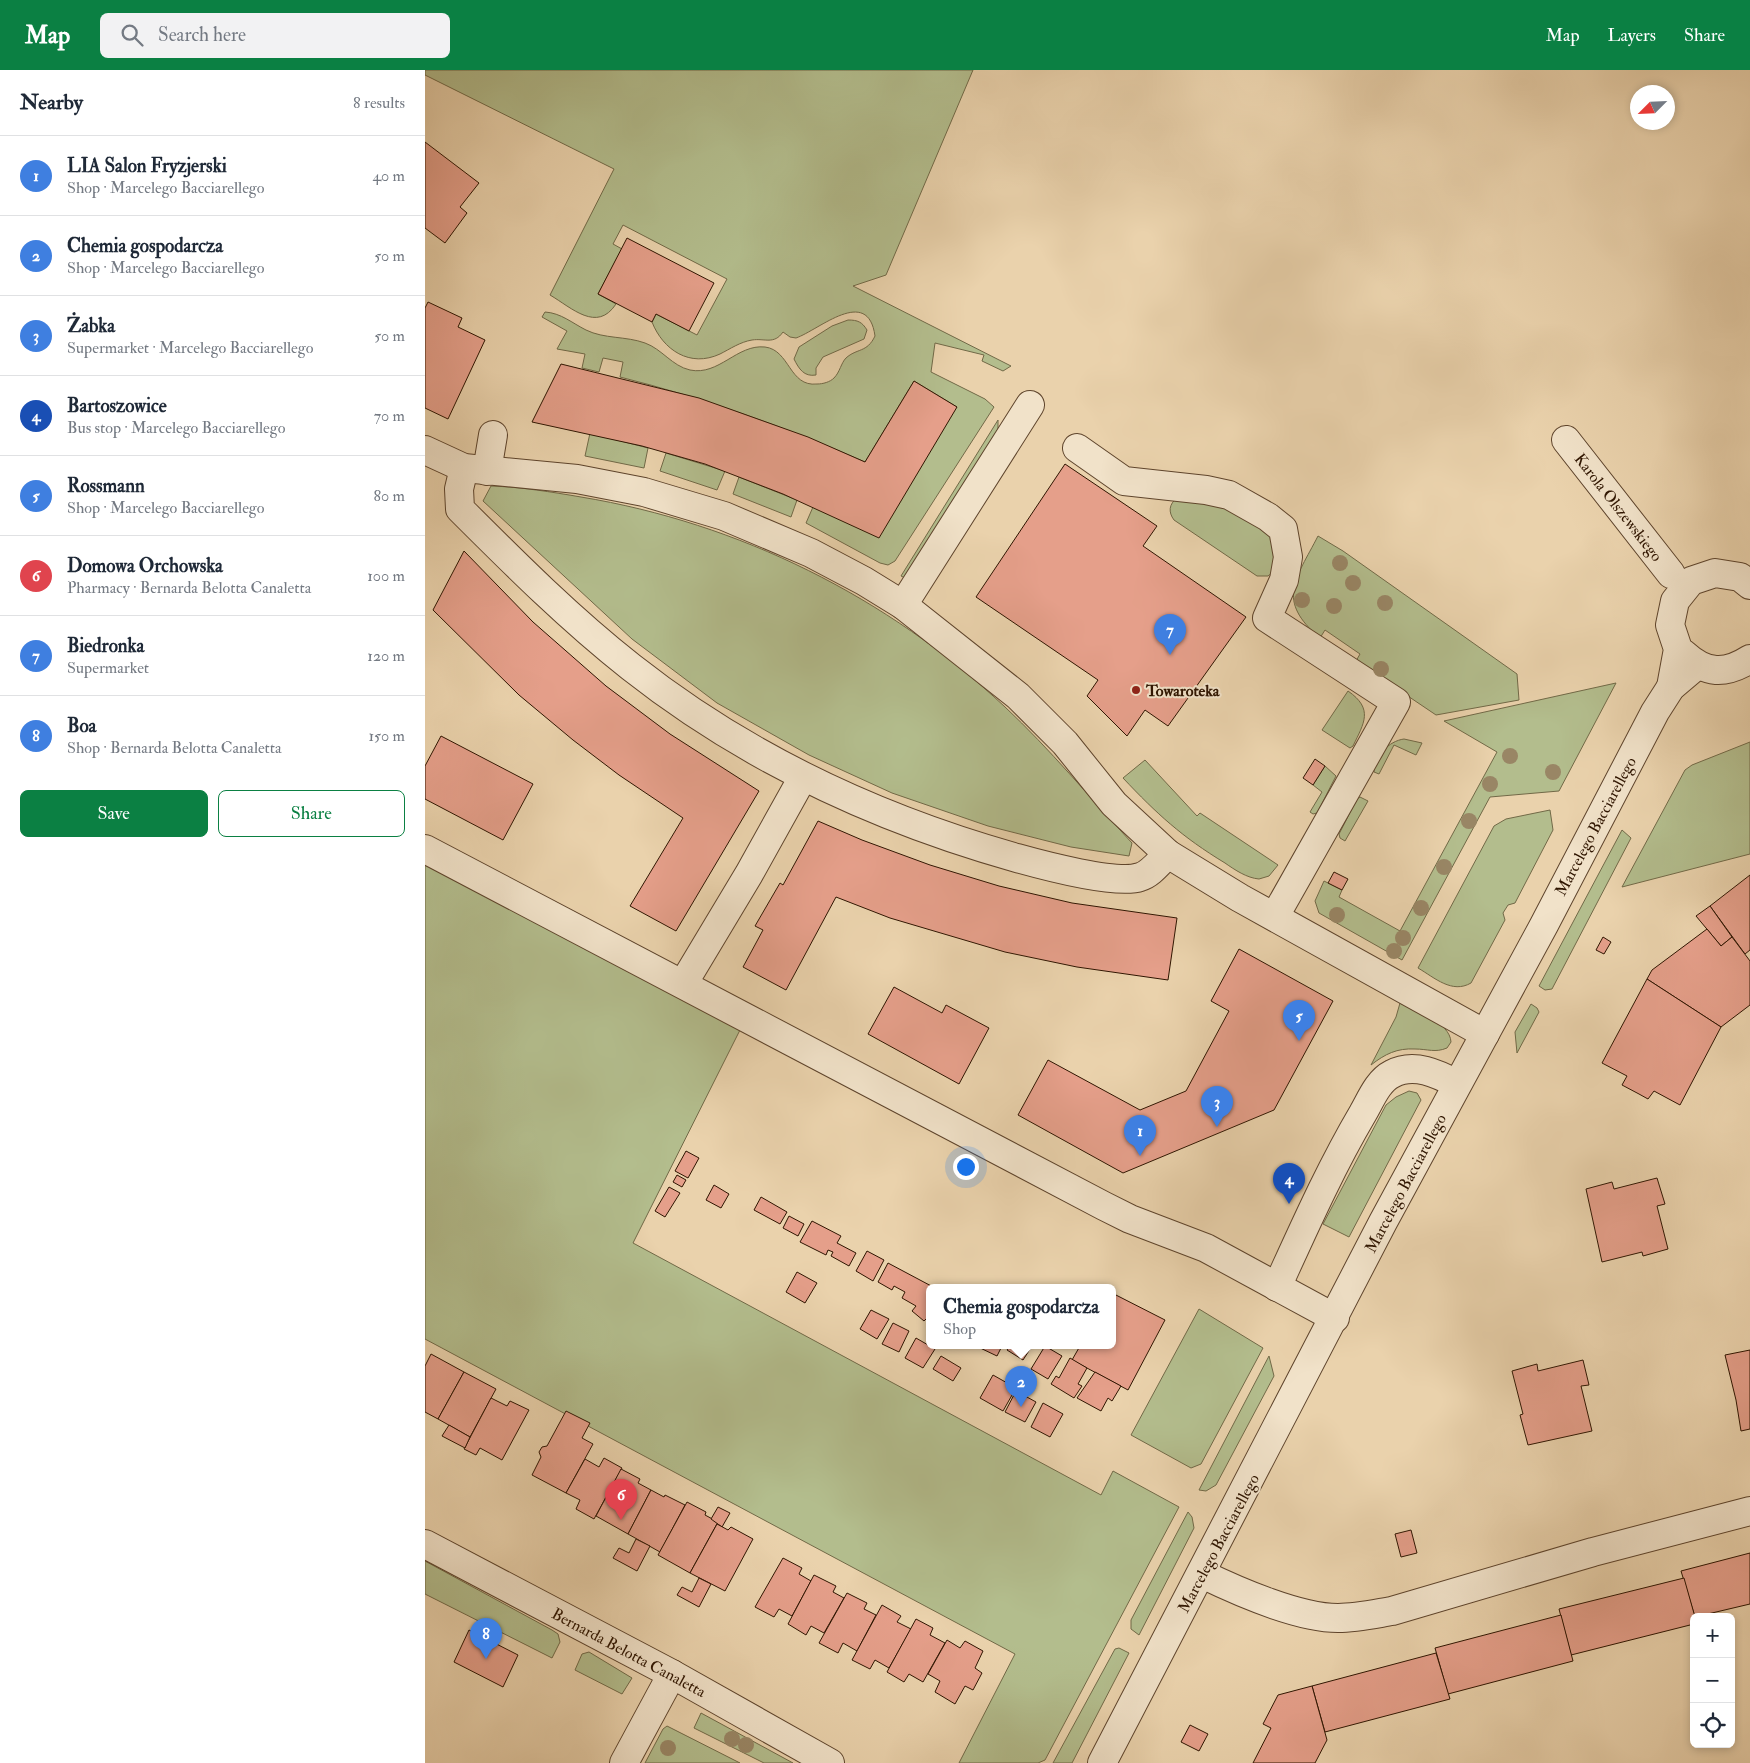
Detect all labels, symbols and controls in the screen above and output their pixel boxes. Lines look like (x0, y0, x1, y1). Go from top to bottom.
search box (100, 13, 450, 58)
text: Map (25, 20, 70, 51)
icon: search (118, 21, 146, 49)
text: Search here (158, 23, 246, 47)
text: Map (1546, 24, 1580, 47)
text: Layers (1608, 24, 1656, 47)
text: Share (1684, 24, 1725, 47)
north arrow (1630, 85, 1675, 130)
text: Nearby (20, 89, 83, 116)
text: 8 results (353, 93, 405, 113)
text: LIA Salon Fryzjerski (67, 154, 227, 178)
text: 1 (33, 166, 39, 186)
text: 40 m (372, 166, 405, 186)
text: Shop · Marcelego Bacciarellego (67, 178, 264, 198)
text: Chemia gospodarcza (67, 234, 223, 258)
text: 2 (32, 246, 40, 266)
text: 50 m (374, 246, 405, 266)
text: Shop · Marcelego Bacciarellego (67, 258, 264, 278)
text: Żabka (67, 314, 115, 338)
text: 3 (33, 326, 39, 346)
text: 50 m (374, 326, 405, 346)
text: Supermarket · Marcelego Bacciarellego (67, 338, 313, 358)
text: Bartoszowice (67, 394, 167, 418)
text: 4 (32, 406, 40, 426)
text: 70 m (374, 406, 405, 426)
text: Bus stop · Marcelego Bacciarellego (67, 418, 285, 438)
street label: Karola Olszewskiego (1570, 450, 1667, 566)
text: Rossmann (67, 474, 145, 498)
text: 5 (32, 486, 40, 506)
text: 80 m (374, 486, 405, 506)
text: Shop · Marcelego Bacciarellego (67, 498, 264, 518)
text: Domowa Orchowska (67, 554, 223, 578)
text: 6 (32, 566, 40, 586)
text: 100 m (367, 566, 405, 586)
text: Pharmacy · Bernarda Belotta Canaletta (67, 578, 311, 598)
pin: 7 (1154, 614, 1186, 655)
text: Biedronka (67, 634, 144, 658)
text: 7 (32, 646, 40, 666)
text: 120 m (367, 646, 405, 666)
text: Supermarket (67, 658, 149, 678)
place label: Towaroteka (1145, 681, 1220, 701)
marker: Towaroteka (1130, 684, 1142, 696)
text: Boa (67, 714, 96, 738)
text: 8 (32, 726, 40, 746)
text: 150 m (368, 726, 405, 746)
text: Shop · Bernarda Belotta Canaletta (67, 738, 282, 758)
street label: Marcelego Bacciarellego (1551, 753, 1641, 899)
button: Save (20, 790, 208, 837)
button: Share (218, 790, 405, 837)
pin: 5 (1283, 1000, 1315, 1041)
pin: 3 (1201, 1086, 1233, 1127)
street label: Marcelego Bacciarellego (1361, 1110, 1451, 1256)
pin: 1 (1124, 1115, 1156, 1156)
your location (953, 1154, 979, 1180)
pin: 4 (1273, 1163, 1305, 1204)
popup (926, 1284, 1116, 1349)
text: Chemia gospodarcza (943, 1295, 1099, 1319)
text: Shop (943, 1319, 976, 1339)
pin: 2 (1005, 1366, 1037, 1407)
street label: Marcelego Bacciarellego (1174, 1470, 1264, 1616)
pin: 6 (605, 1479, 637, 1520)
street label: Bernarda Belotta Canaletta (548, 1604, 709, 1702)
map controls (1690, 1613, 1735, 1748)
button: + (1690, 1613, 1735, 1658)
pin: 8 (470, 1618, 502, 1659)
button: − (1690, 1658, 1735, 1703)
button: locate (1690, 1703, 1735, 1748)

